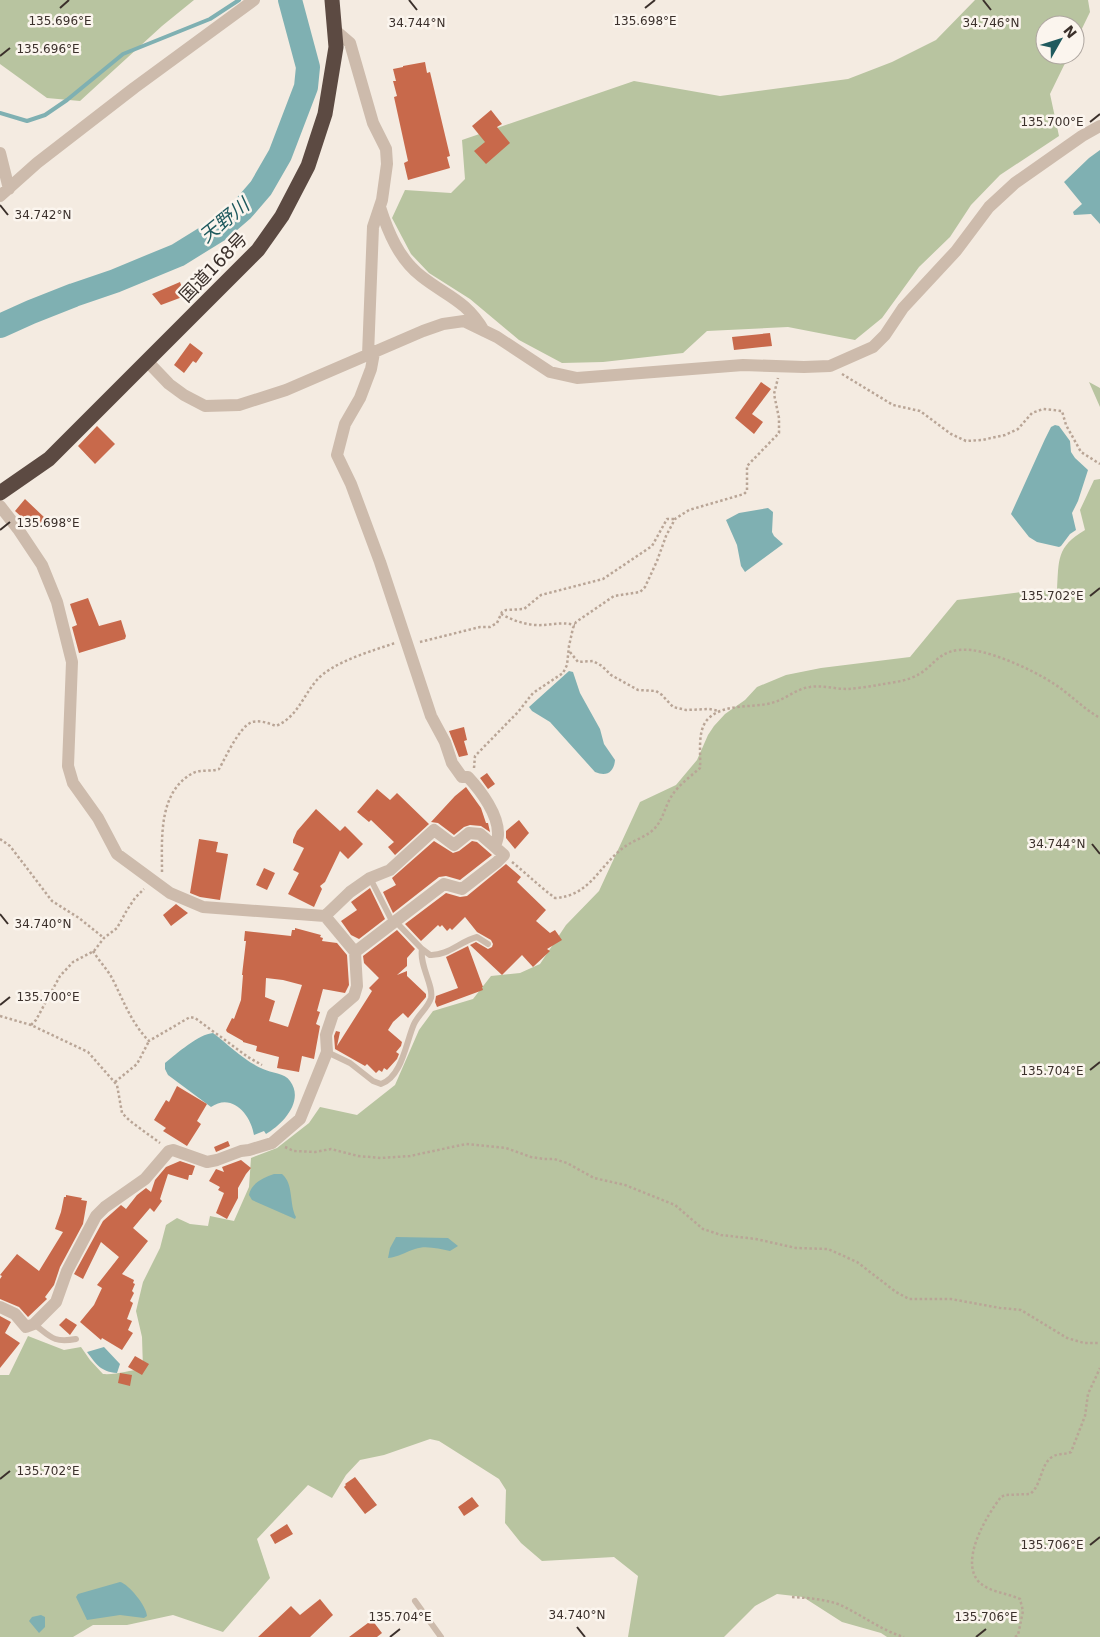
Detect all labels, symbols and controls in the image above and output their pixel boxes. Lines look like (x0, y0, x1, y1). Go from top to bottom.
text: 135.696°E (28, 14, 92, 28)
text: 135.698°E (613, 14, 677, 28)
north arrow (1035, 15, 1085, 65)
text: 34.744°N (389, 16, 445, 30)
text: 34.746°N (963, 16, 1019, 30)
text: N (1060, 22, 1080, 41)
text: 135.696°E (16, 42, 80, 56)
text: 135.700°E (1020, 115, 1084, 129)
water label: 天野川 (195, 192, 255, 246)
text: 34.742°N (15, 208, 71, 222)
street label: 国道168号 (175, 228, 251, 306)
text: 135.698°E (16, 516, 80, 530)
text: 135.702°E (1020, 589, 1084, 603)
text: 34.744°N (1029, 837, 1085, 851)
text: 34.740°N (15, 917, 71, 931)
text: 135.700°E (16, 990, 80, 1004)
text: 135.704°E (1020, 1064, 1084, 1078)
text: 135.702°E (16, 1464, 80, 1478)
text: 135.706°E (1020, 1538, 1084, 1552)
text: 34.740°N (549, 1608, 605, 1622)
text: 135.704°E (368, 1610, 432, 1624)
text: 135.706°E (954, 1610, 1018, 1624)

